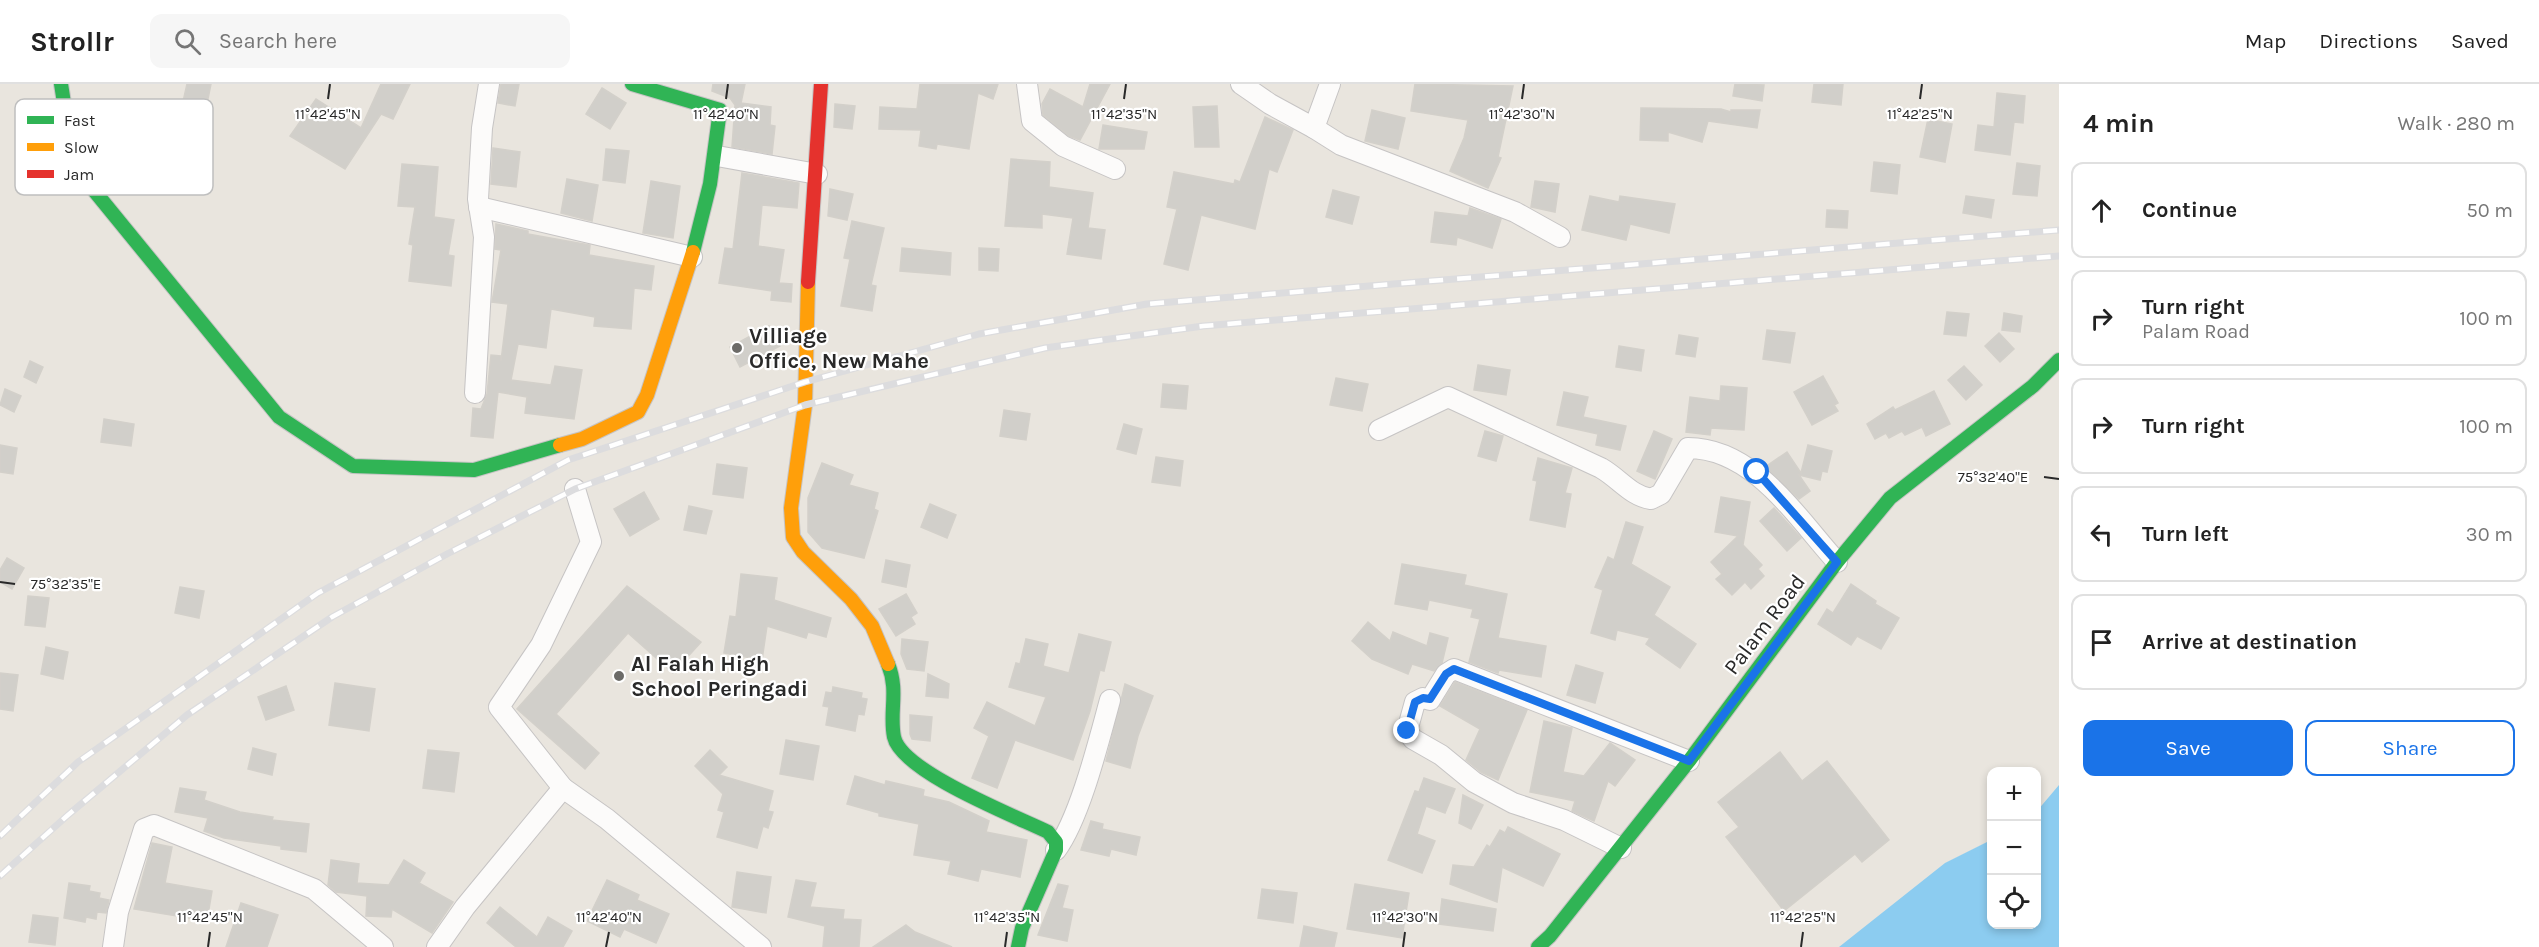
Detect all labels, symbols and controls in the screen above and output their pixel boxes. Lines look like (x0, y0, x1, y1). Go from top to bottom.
search box (150, 14, 570, 68)
text: Strollr (30, 25, 114, 58)
icon: search (171, 25, 204, 58)
text: Search here (219, 28, 337, 54)
text: Map (2245, 29, 2286, 53)
text: Directions (2319, 29, 2418, 53)
text: Saved (2451, 29, 2509, 53)
legend (15, 99, 213, 195)
text: 11°42'45"N (295, 105, 361, 123)
text: 11°42'40"N (693, 105, 759, 123)
text: 11°42'35"N (1091, 105, 1157, 123)
text: 11°42'30"N (1489, 105, 1555, 123)
text: 11°42'25"N (1887, 105, 1953, 123)
text: 4 min (2083, 108, 2154, 139)
text: Fast (64, 111, 95, 130)
text: Walk · 280 m (2398, 112, 2515, 135)
text: Slow (64, 138, 99, 157)
text: Jam (64, 165, 94, 184)
icon: ahead (2085, 194, 2118, 227)
text: Continue (2142, 197, 2237, 223)
text: 50 m (2466, 199, 2513, 222)
text: Turn right (2142, 294, 2245, 320)
icon: right (2085, 302, 2118, 335)
text: 100 m (2459, 307, 2513, 330)
text: Palam Road (2142, 320, 2250, 343)
place label: Villiage Office, New Mahe (749, 323, 929, 374)
marker: Villiage Office, New Mahe (730, 341, 744, 355)
icon: right (2085, 410, 2118, 443)
text: Turn right (2142, 413, 2245, 439)
text: 100 m (2459, 415, 2513, 438)
route start (1743, 458, 1769, 484)
text: 75°32'40"E (1958, 468, 2028, 486)
icon: left (2085, 518, 2118, 551)
text: Turn left (2142, 521, 2229, 547)
text: 30 m (2466, 523, 2513, 546)
street label: Palam Road (1719, 569, 1811, 680)
text: 75°32'35"E (31, 575, 101, 593)
icon: arrive (2085, 626, 2118, 659)
text: Arrive at destination (2142, 629, 2357, 655)
place label: Al Falah High School Peringadi (631, 651, 808, 702)
marker: Al Falah High School Peringadi (612, 669, 626, 683)
route end (1393, 717, 1419, 743)
button: Save (2083, 720, 2293, 776)
button: Share (2305, 720, 2515, 776)
map controls (1987, 767, 2041, 929)
button: + (1987, 767, 2041, 821)
button: − (1987, 821, 2041, 875)
button: locate (1987, 875, 2041, 929)
text: 11°42'45"N (177, 908, 243, 926)
text: 11°42'40"N (576, 908, 642, 926)
text: 11°42'35"N (974, 908, 1040, 926)
text: 11°42'30"N (1372, 908, 1438, 926)
text: 11°42'25"N (1770, 908, 1836, 926)

